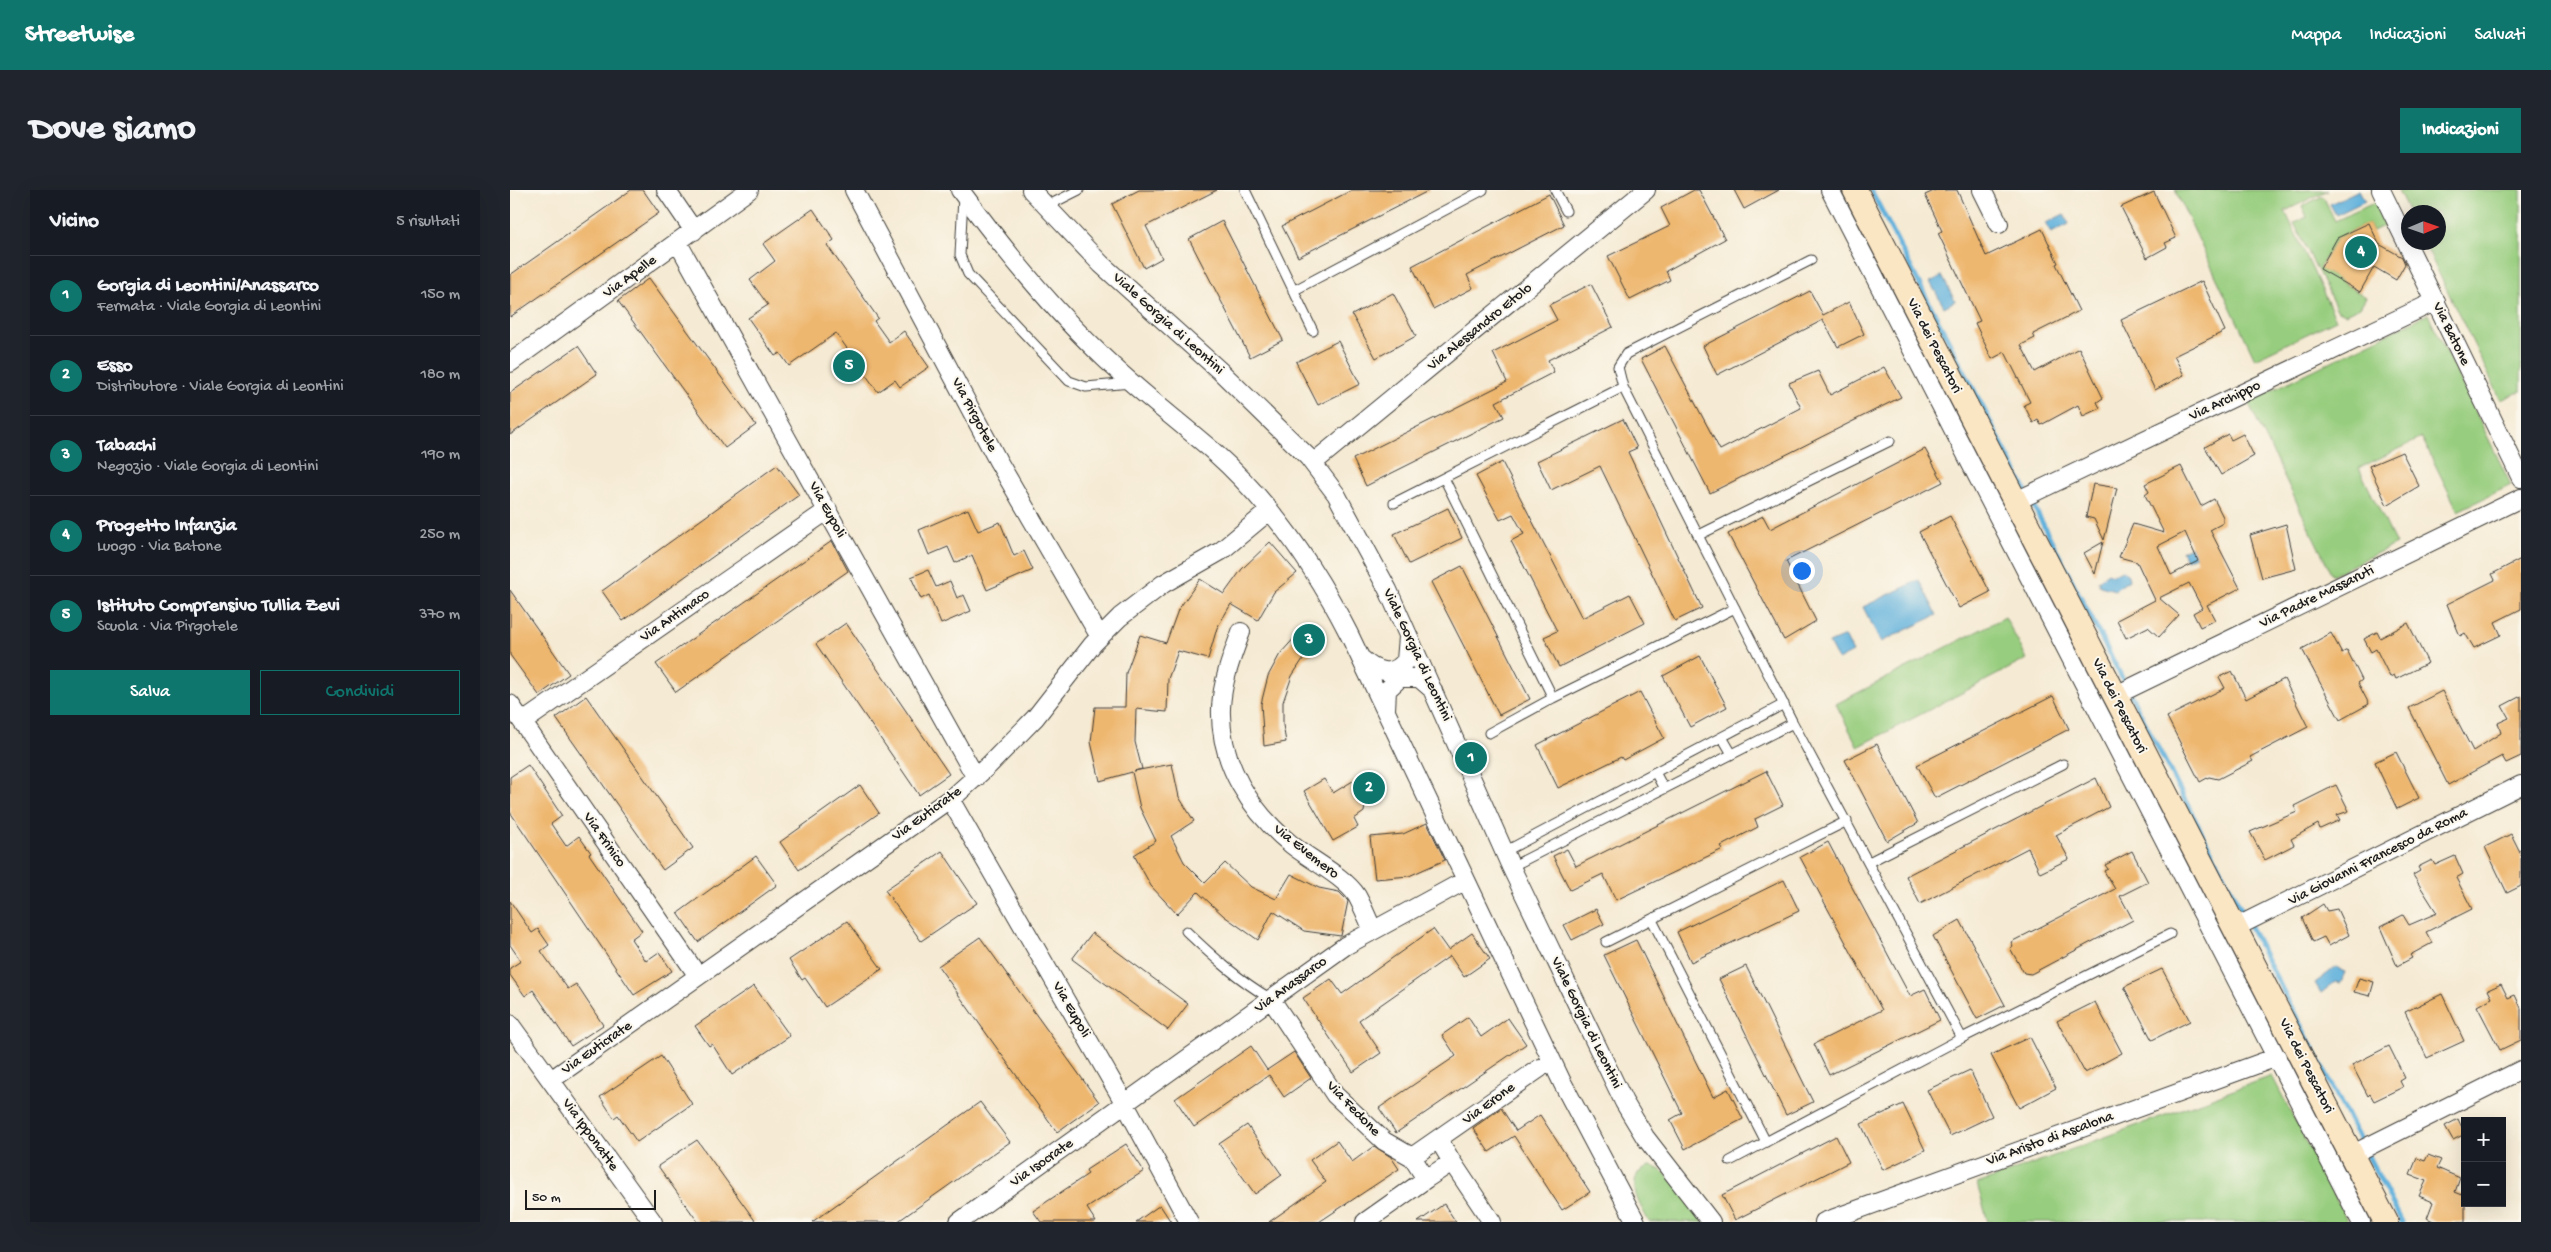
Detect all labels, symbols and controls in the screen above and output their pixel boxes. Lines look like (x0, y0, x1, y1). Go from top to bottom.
text: Streetwise (25, 21, 134, 50)
text: Mappa (2291, 25, 2341, 46)
text: Indicazioni (2369, 25, 2447, 46)
text: Salvati (2475, 25, 2526, 46)
button: Indicazioni (2400, 108, 2521, 153)
text: Dove siamo (30, 110, 196, 151)
north arrow (2401, 205, 2446, 250)
text: Vicino (50, 210, 99, 235)
text: 5 risultati (396, 213, 460, 232)
pin: 4 (2345, 233, 2377, 271)
street label: Via Apelle (599, 251, 660, 303)
street label: Viale Gorgia di Leontini (1108, 268, 1228, 379)
text: Gorgia di Leontini/Anassarco (97, 275, 319, 298)
street label: Via Alessandro Etolo (1423, 279, 1536, 375)
text: 1 (63, 286, 69, 305)
text: 150 m (421, 286, 460, 305)
street label: Via dei Pescatori (1902, 295, 1966, 397)
text: Fermata · Viale Gorgia di Leontini (97, 298, 321, 317)
street label: Via Batone (2428, 298, 2474, 369)
pin: 5 (833, 347, 865, 385)
text: Esso (97, 355, 133, 378)
text: 2 (62, 366, 70, 385)
text: 180 m (421, 366, 460, 385)
street label: Via Pirgotele (946, 374, 1001, 455)
street label: Via Archippo (2186, 377, 2264, 426)
text: Distributore · Viale Gorgia di Leontini (97, 378, 344, 397)
text: Tabachi (97, 435, 156, 458)
text: 3 (62, 446, 70, 465)
text: 190 m (421, 446, 460, 465)
text: Negozio · Viale Gorgia di Leontini (97, 458, 318, 477)
street label: Via Eupoli (804, 478, 850, 541)
text: Progetto Infanzia (97, 515, 237, 538)
text: 4 (62, 526, 70, 545)
text: 250 m (420, 526, 460, 545)
text: Luogo · Via Batone (97, 538, 221, 557)
your location (1789, 558, 1815, 584)
street label: Via Padre Massaruti (2256, 561, 2377, 633)
street label: Via Antimaco (636, 585, 713, 647)
street label: Viale Gorgia di Leontini (1378, 585, 1456, 724)
text: Istituto Comprensivo Tullia Zevi (97, 595, 340, 618)
text: 5 (62, 606, 70, 625)
text: 370 m (419, 606, 460, 625)
text: Scuola · Via Pirgotele (97, 618, 238, 637)
pin: 3 (1293, 621, 1325, 659)
street label: Via dei Pescatori (2087, 655, 2151, 757)
button: Salva (50, 670, 250, 715)
button: Condividi (260, 670, 460, 715)
pin: 1 (1455, 739, 1487, 777)
pin: 2 (1353, 769, 1385, 807)
street label: Via Euticrate (888, 783, 966, 846)
street label: Via Giovanni Francesco da Roma (2285, 804, 2471, 911)
street label: Via Frinico (578, 808, 630, 871)
street label: Via Evemero (1269, 820, 1343, 883)
street label: Via Anassarco (1250, 953, 1331, 1018)
street label: Viale Gorgia di Leontini (1546, 953, 1626, 1092)
street label: Via Eupoli (1047, 978, 1094, 1041)
street label: Via dei Pescatori (2274, 1015, 2338, 1117)
street label: Via Euticrate (557, 1017, 636, 1079)
street label: Via Fedone (1321, 1077, 1384, 1141)
street label: Via Erone (1458, 1079, 1519, 1130)
street label: Via Ipponatte (557, 1094, 622, 1175)
street label: Via Aristo di Ascalona (1983, 1107, 2117, 1171)
map controls (2461, 1117, 2506, 1207)
button: + (2461, 1117, 2506, 1162)
street label: Via Isocrate (1006, 1135, 1077, 1192)
button: − (2461, 1162, 2506, 1207)
scale bar (525, 1187, 656, 1210)
text: 50 m (532, 1190, 561, 1207)

